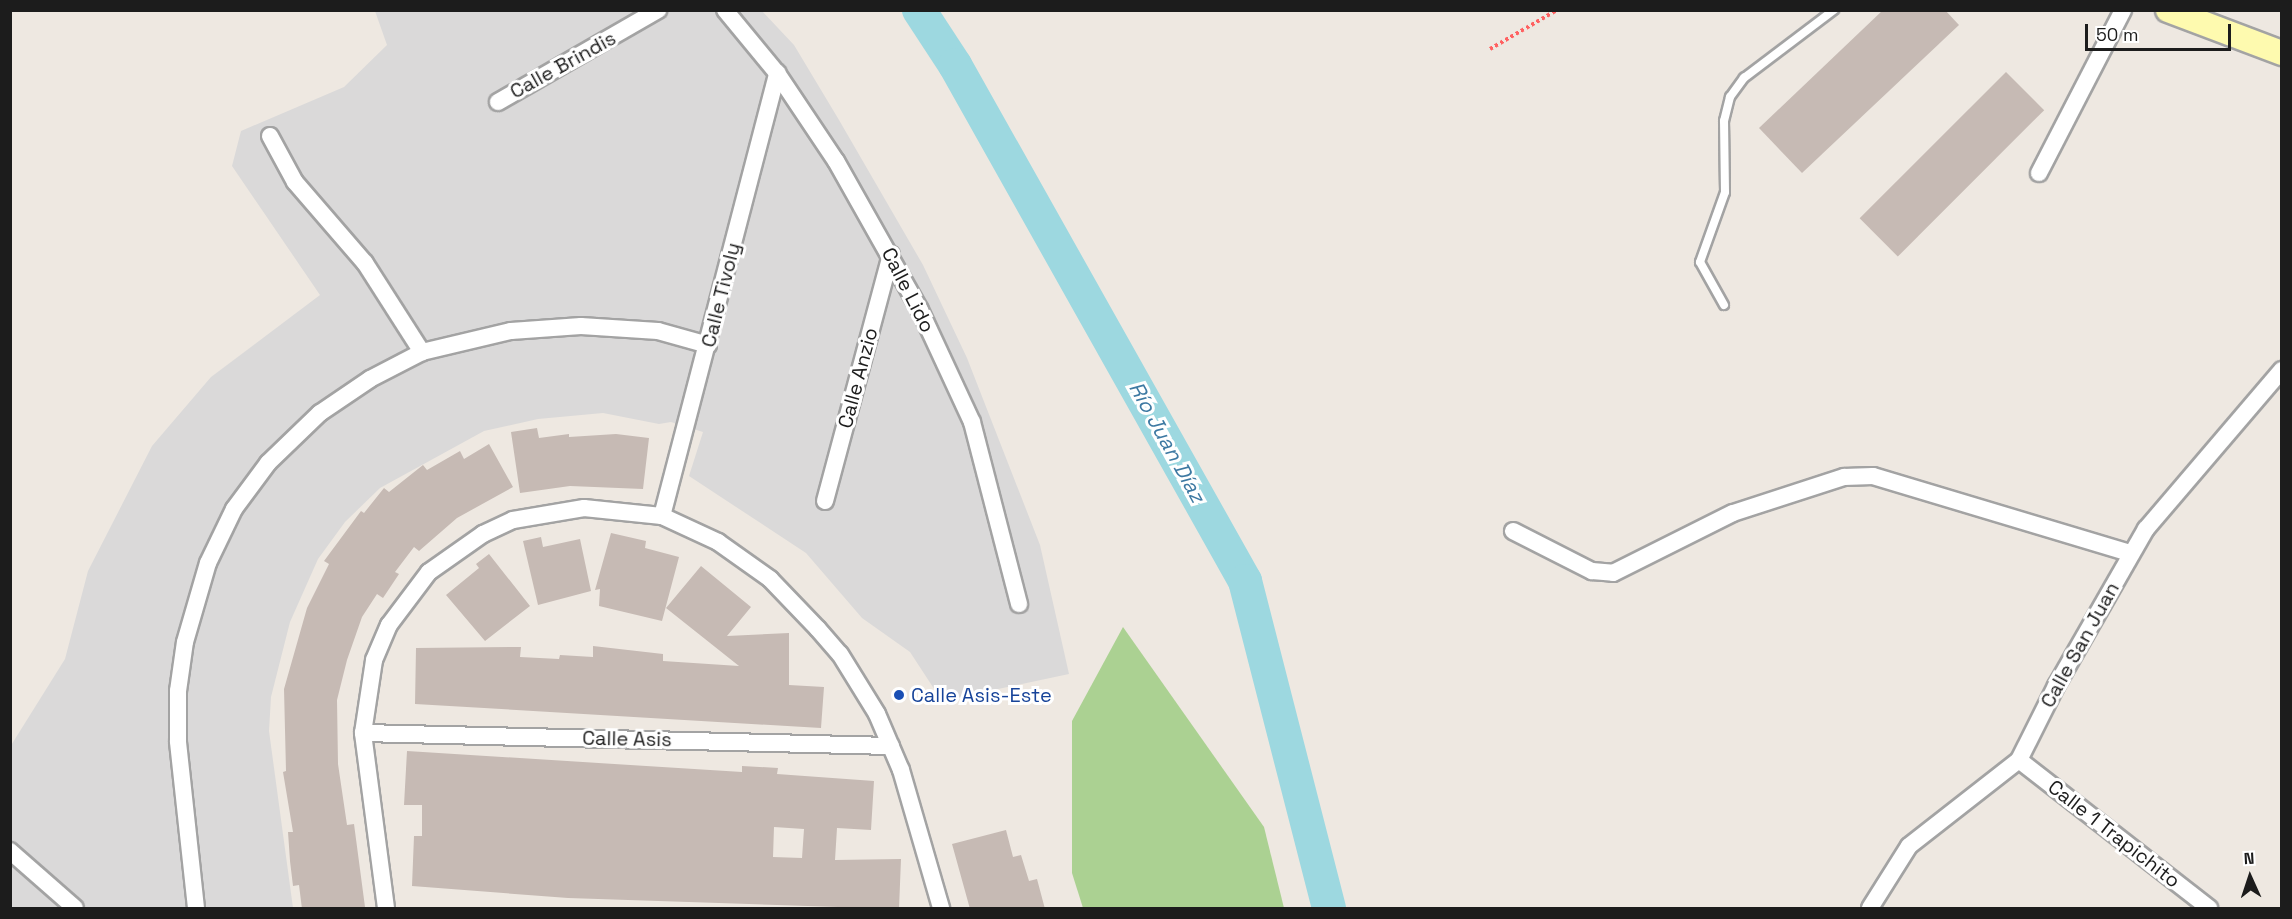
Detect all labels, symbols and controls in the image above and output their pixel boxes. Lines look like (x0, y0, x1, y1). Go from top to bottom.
scale bar (2088, 12, 2234, 50)
text: 50 m (2096, 23, 2138, 46)
street label: Calle Brindis (506, 26, 620, 104)
street label: Calle Tivoly (696, 240, 746, 350)
street label: Calle Lido (876, 243, 940, 337)
street label: Calle Anzio (833, 325, 883, 431)
water label: Río Juan Díaz (1123, 377, 1211, 507)
street label: Calle San Juan (2036, 578, 2124, 712)
place label: Calle Asis-Este (911, 683, 1052, 707)
marker: Calle Asis-Este (892, 688, 906, 702)
street label: Calle Asis (582, 726, 672, 752)
street label: Calle 1 Trapichito (2043, 775, 2185, 893)
north arrow (2220, 847, 2280, 907)
text: N (2243, 848, 2255, 869)

